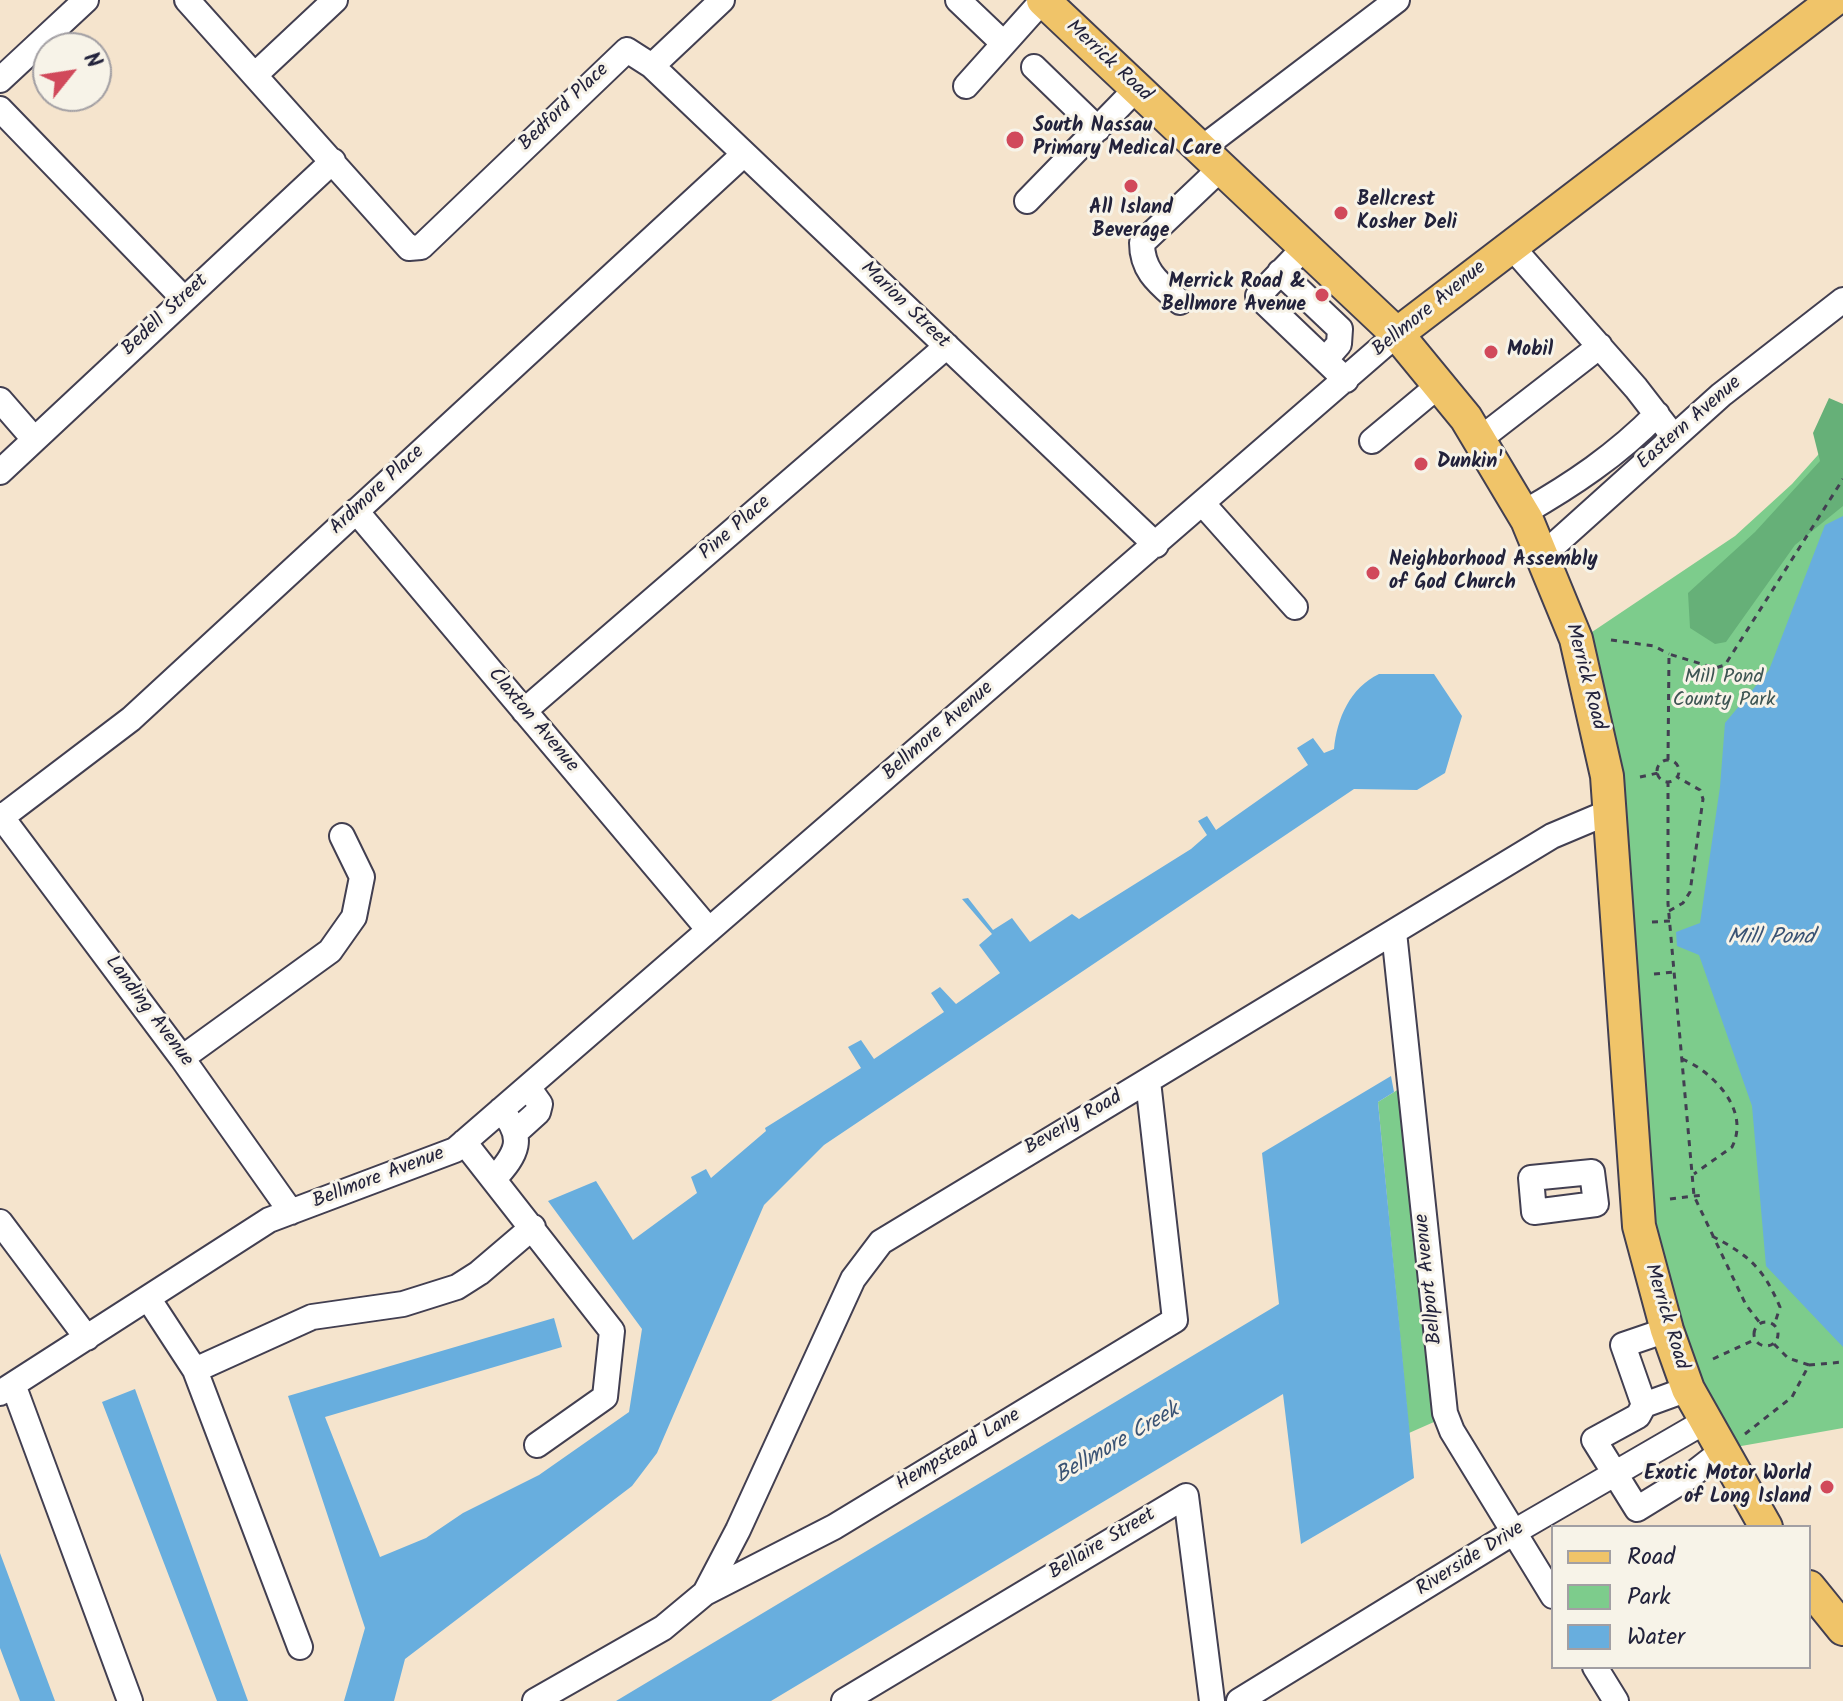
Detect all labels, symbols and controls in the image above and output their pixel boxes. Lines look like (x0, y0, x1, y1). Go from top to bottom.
street label: Merrick Road (1060, 16, 1156, 108)
north arrow (32, 32, 112, 112)
text: N (73, 46, 110, 76)
street label: Bedford Place (515, 59, 615, 157)
place label: South Nassau Primary Medical Care (1033, 116, 1222, 163)
marker: South Nassau Primary Medical Care (1004, 129, 1026, 151)
marker: All Island Beverage (1122, 177, 1140, 195)
place label: Bellcrest Kosher Deli (1357, 190, 1457, 237)
place label: All Island Beverage (1089, 198, 1173, 245)
marker: Bellcrest Kosher Deli (1332, 204, 1350, 222)
street label: Marion Street (854, 257, 954, 355)
street label: Bellmore Avenue (1368, 257, 1492, 363)
street label: Bedell Street (118, 270, 214, 362)
place label: Merrick Road & Bellmore Avenue (1162, 272, 1306, 319)
marker: Merrick Road & Bellmore Avenue (1313, 286, 1331, 304)
place label: Mobil (1507, 340, 1553, 364)
marker: Mobil (1482, 343, 1500, 361)
street label: Eastern Avenue (1633, 372, 1747, 476)
street label: Ardmore Place (326, 441, 430, 541)
place label: Dunkin' (1437, 452, 1502, 476)
marker: Dunkin' (1412, 455, 1430, 473)
street label: Pine Place (696, 492, 776, 566)
place label: Neighborhood Assembly of God Church (1389, 550, 1598, 597)
marker: Neighborhood Assembly of God Church (1364, 564, 1382, 582)
street label: Merrick Road (1558, 621, 1610, 733)
street label: Claxton Avenue (481, 664, 583, 778)
park label: Mill Pond County Park (1673, 667, 1775, 714)
street label: Bellmore Avenue (879, 677, 999, 787)
water label: Mill Pond (1728, 926, 1814, 952)
street label: Landing Avenue (98, 952, 198, 1072)
street label: Beverly Road (1021, 1087, 1127, 1161)
street label: Bellmore Avenue (310, 1143, 448, 1215)
street label: Bellport Avenue (1411, 1212, 1449, 1346)
street label: Merrick Road (1638, 1261, 1692, 1373)
water label: Bellmore Creek (1051, 1399, 1185, 1491)
street label: Hempstead Lane (893, 1405, 1025, 1497)
place label: Exotic Motor World of Long Island (1644, 1464, 1811, 1511)
marker: Exotic Motor World of Long Island (1818, 1478, 1836, 1496)
street label: Bellaire Street (1045, 1504, 1161, 1586)
street label: Riverside Drive (1413, 1517, 1529, 1603)
legend (1551, 1525, 1811, 1669)
text: Road (1627, 1538, 1675, 1577)
text: Park (1627, 1578, 1671, 1617)
text: Water (1627, 1618, 1685, 1657)

